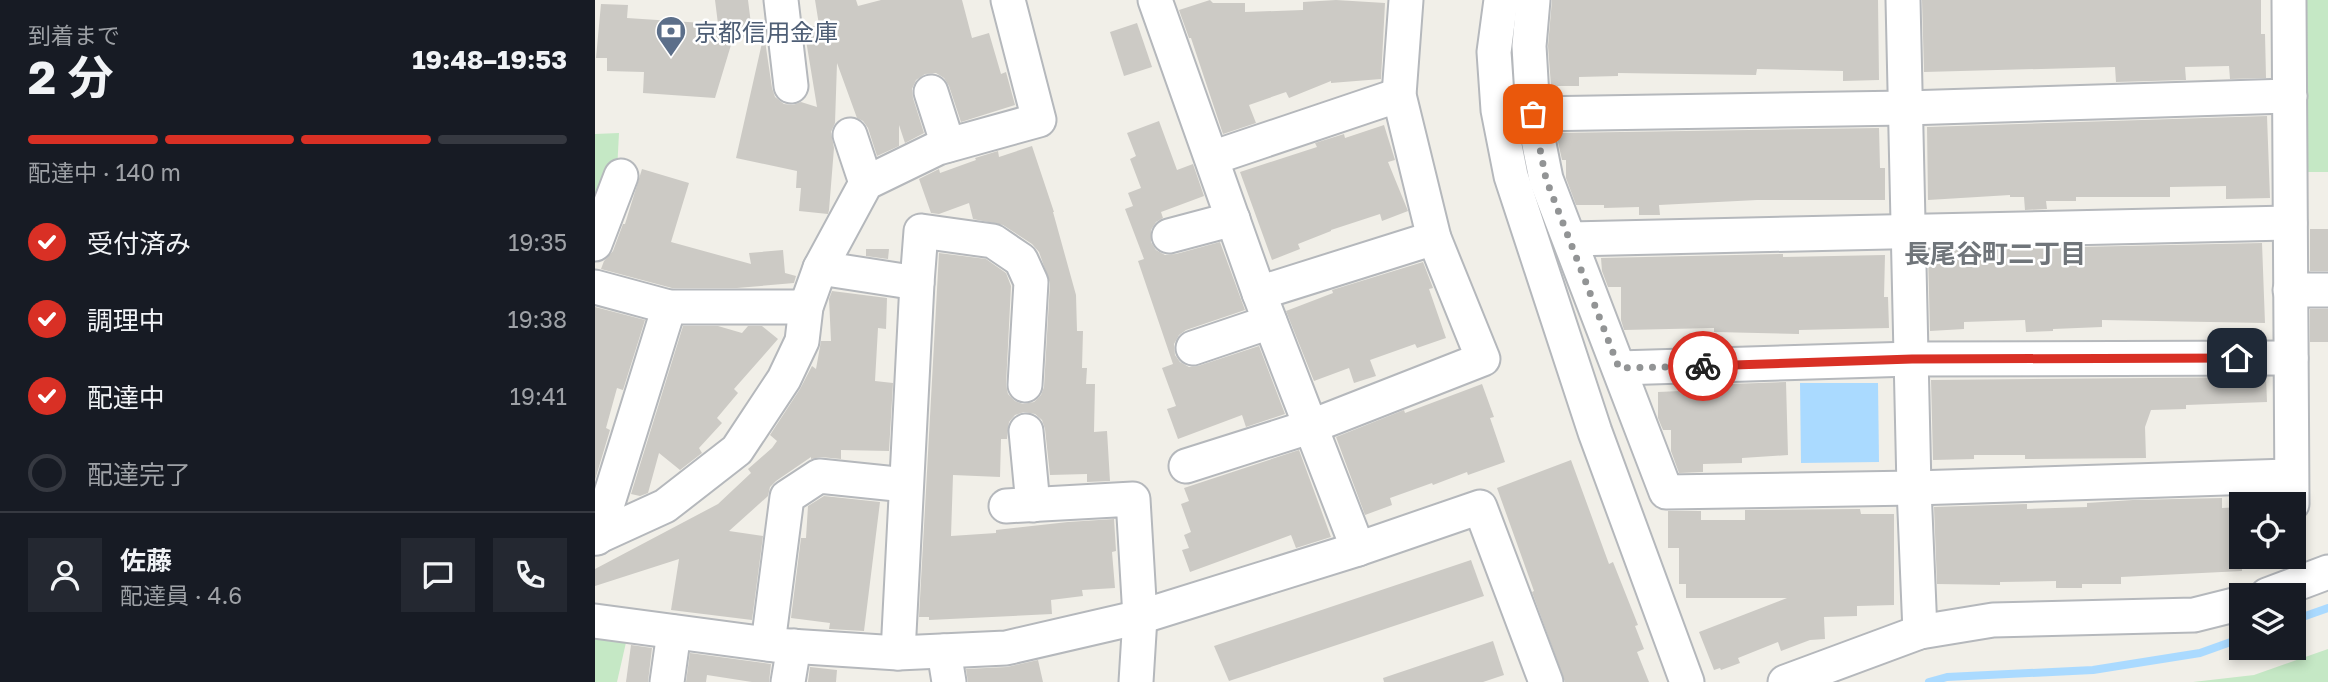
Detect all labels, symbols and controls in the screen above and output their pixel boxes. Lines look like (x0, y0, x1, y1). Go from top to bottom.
bank icon: 京都信用金庫 (654, 14, 688, 58)
place label: 京都信用金庫 (694, 17, 838, 46)
text: 到着まで (28, 21, 120, 49)
text: 19:48–19:53 (412, 44, 567, 75)
text: 2 分 (28, 49, 114, 104)
pin (1503, 84, 1563, 144)
icon: bag (1514, 95, 1552, 133)
text: 配達中 · 140 m (28, 158, 181, 186)
icon: check (28, 223, 66, 261)
text: 受付済み (87, 228, 191, 259)
text: 19:35 (508, 228, 567, 256)
district label: 長尾谷町二丁目 (1904, 238, 2086, 269)
icon: check (28, 300, 66, 338)
text: 調理中 (87, 305, 165, 336)
text: 19:38 (508, 305, 567, 333)
pin (2207, 328, 2267, 388)
courier (1668, 331, 1738, 401)
icon: home (2218, 339, 2256, 377)
icon: bike (1684, 347, 1722, 385)
icon: check (28, 377, 66, 415)
text: 配達中 (87, 382, 165, 413)
text: 19:41 (510, 382, 567, 410)
text: 配達完了 (87, 459, 191, 490)
map controls (2229, 492, 2306, 660)
button: locate (2229, 492, 2306, 569)
button: person (28, 538, 102, 612)
button: chat (401, 538, 475, 612)
button: phone (493, 538, 567, 612)
text: 佐藤 (120, 545, 172, 576)
text: 配達員 · 4.6 (120, 581, 242, 609)
button: layers (2229, 583, 2306, 660)

